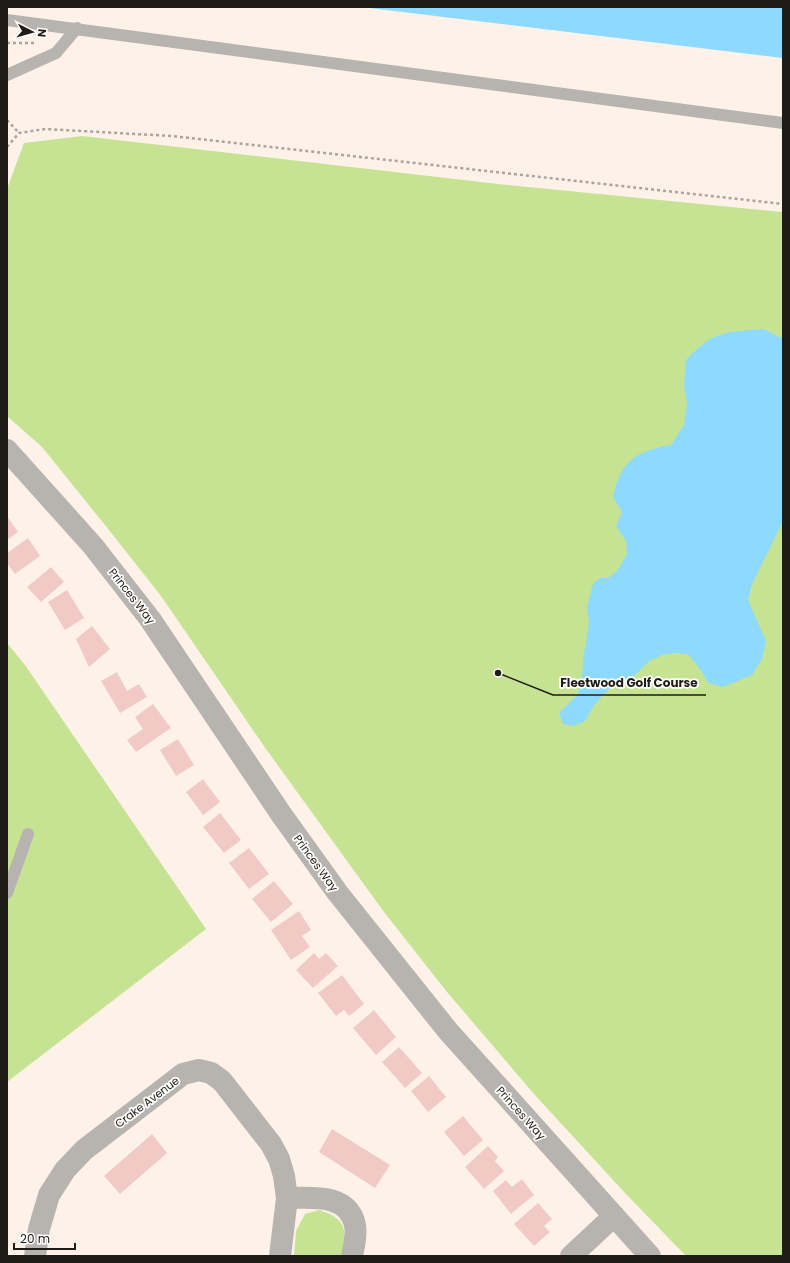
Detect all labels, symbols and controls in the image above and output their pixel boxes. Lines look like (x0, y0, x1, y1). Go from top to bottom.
north arrow (12, 12, 52, 52)
text: N (34, 28, 50, 38)
street label: Princes Way (105, 565, 159, 628)
callout: Fleetwood Golf Course (553, 671, 706, 695)
text: Fleetwood Golf Course (560, 674, 698, 691)
street label: Princes Way (290, 831, 343, 895)
street label: Crake Avenue (112, 1072, 183, 1131)
street label: Princes Way (493, 1083, 550, 1144)
scale bar (14, 1225, 75, 1251)
text: 20 m (20, 1230, 50, 1247)

